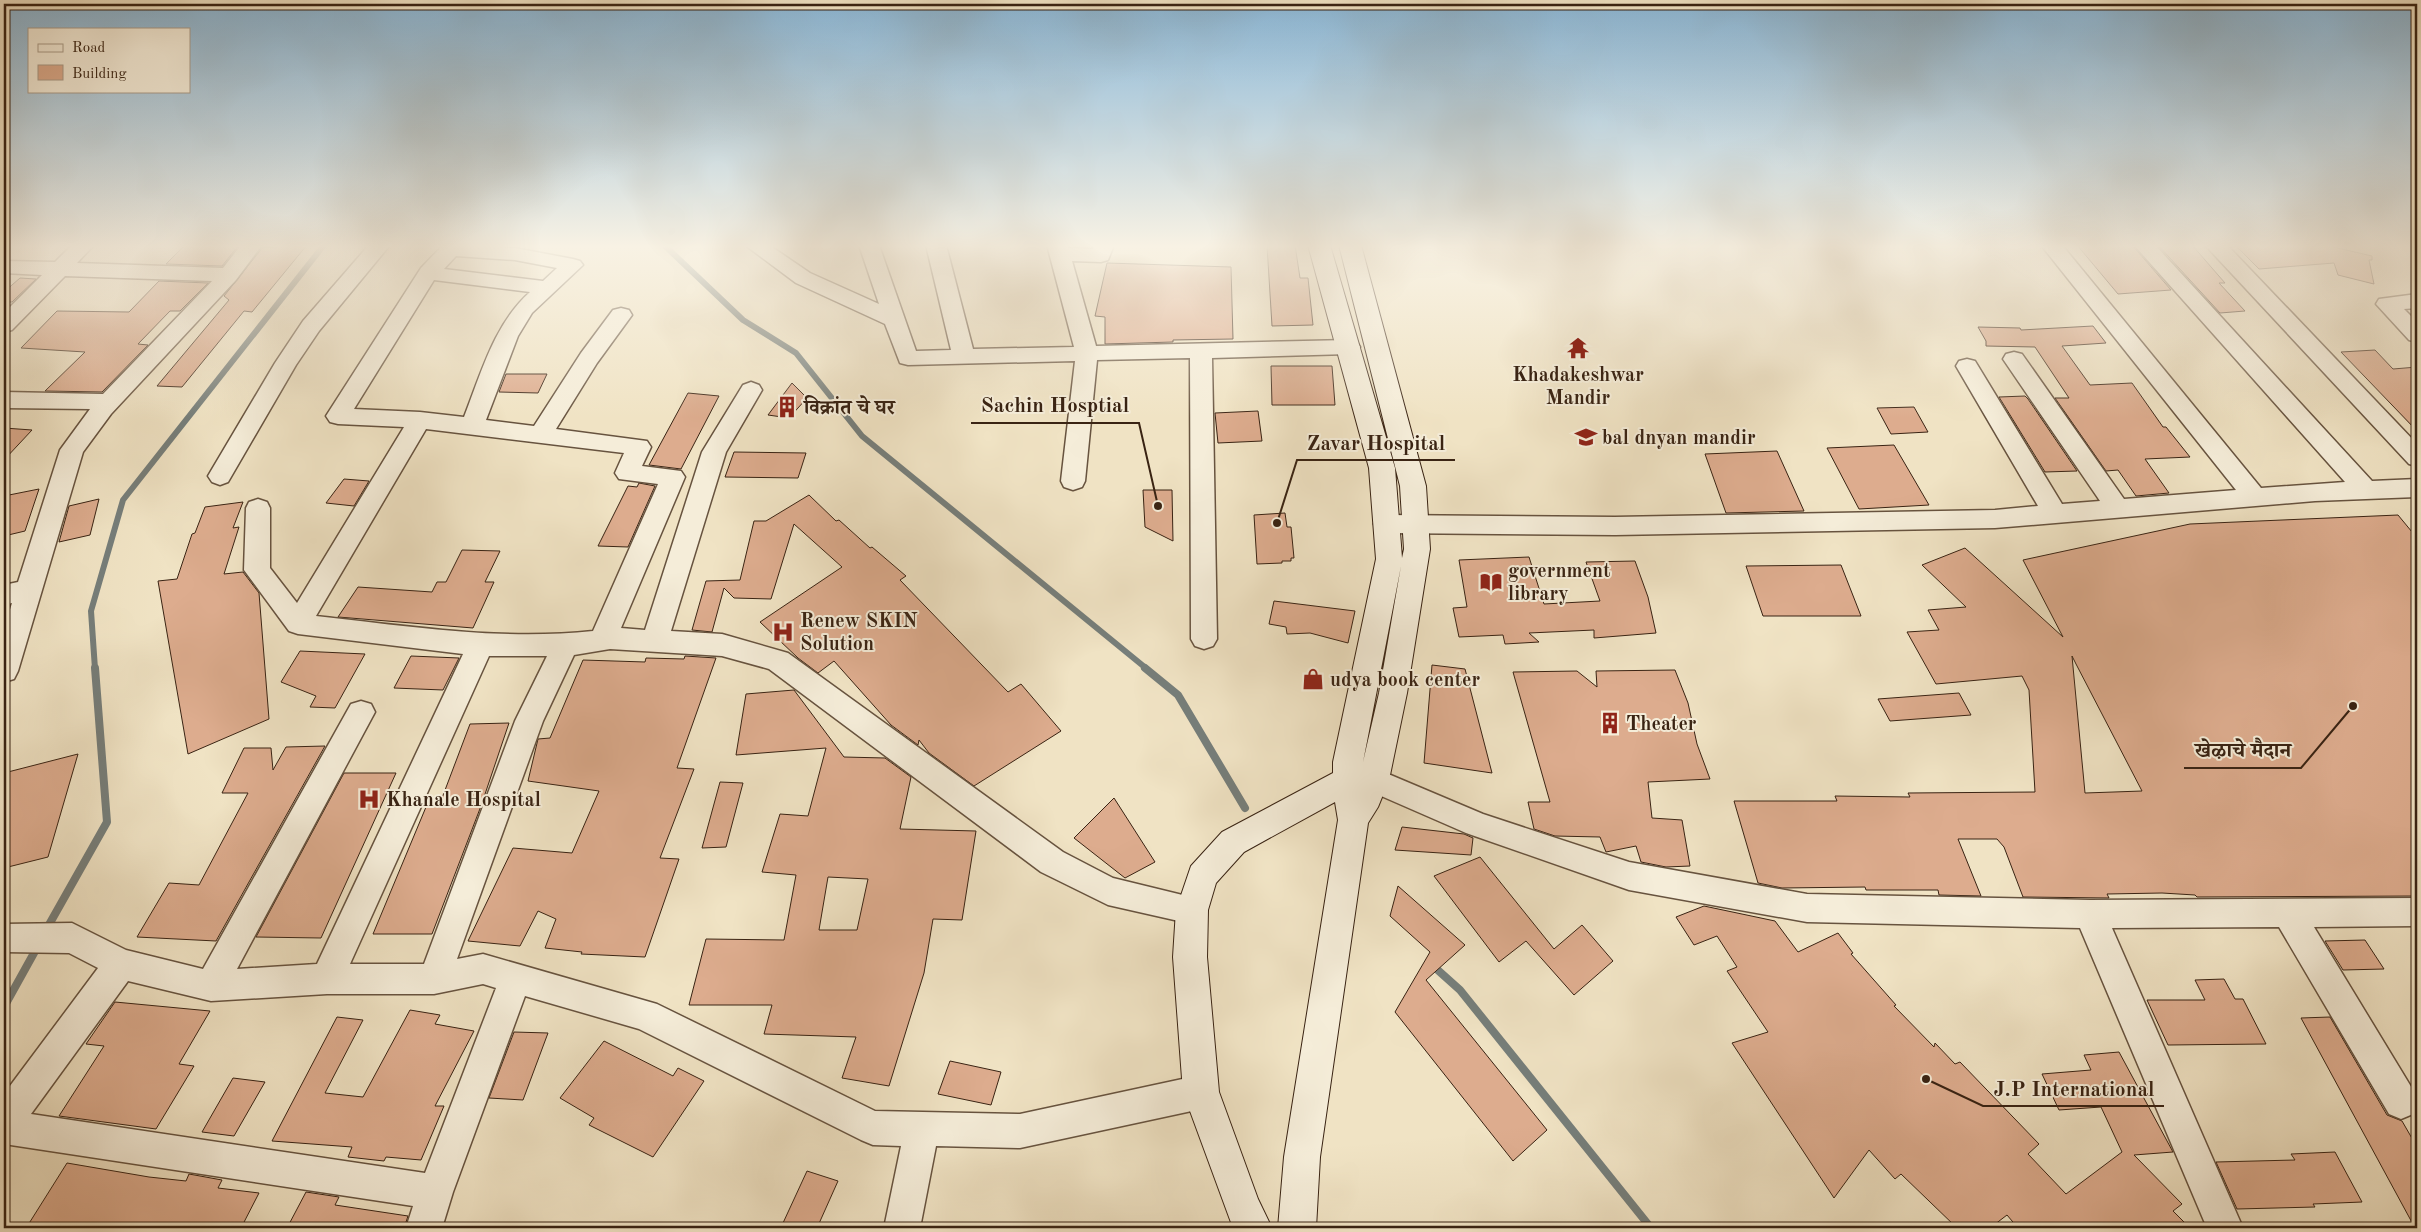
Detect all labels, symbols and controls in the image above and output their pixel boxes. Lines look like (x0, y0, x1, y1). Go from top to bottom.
legend (28, 28, 190, 92)
text: Road (72, 41, 106, 56)
text: Building (72, 67, 127, 82)
temple icon: Khadakeshwar Mandir (1565, 335, 1591, 361)
place label: Khadakeshwar Mandir (1512, 366, 1644, 409)
callout: Sachin Hosptial (971, 387, 1139, 423)
building icon: विक्रांत चे घर (774, 394, 800, 420)
place label: विक्रांत चे घर (802, 395, 897, 419)
text: Sachin Hosptial (981, 396, 1129, 417)
callout: Zavar Hospital (1297, 424, 1455, 460)
school or university icon: bal dnyan mandir (1573, 424, 1599, 450)
place label: bal dnyan mandir (1602, 429, 1756, 449)
text: Zavar Hospital (1307, 434, 1445, 455)
place label: government library (1508, 562, 1610, 605)
library icon: government library (1478, 569, 1504, 595)
place label: Renew SKIN Solution (800, 612, 918, 655)
hospital icon: Renew SKIN Solution (770, 619, 796, 645)
shop icon: udya book center (1300, 666, 1326, 692)
place label: udya book center (1330, 671, 1480, 691)
building icon: Theater (1597, 710, 1623, 736)
place label: Theater (1626, 715, 1697, 735)
callout: खेऴाचे मैदान (2184, 732, 2301, 768)
text: खेऴाचे मैदान (2193, 737, 2292, 762)
hospital icon: Khanale Hospital (356, 786, 382, 812)
place label: Khanale Hospital (386, 791, 541, 811)
callout: J.P International (1983, 1070, 2164, 1106)
text: J.P International (1993, 1080, 2155, 1101)

